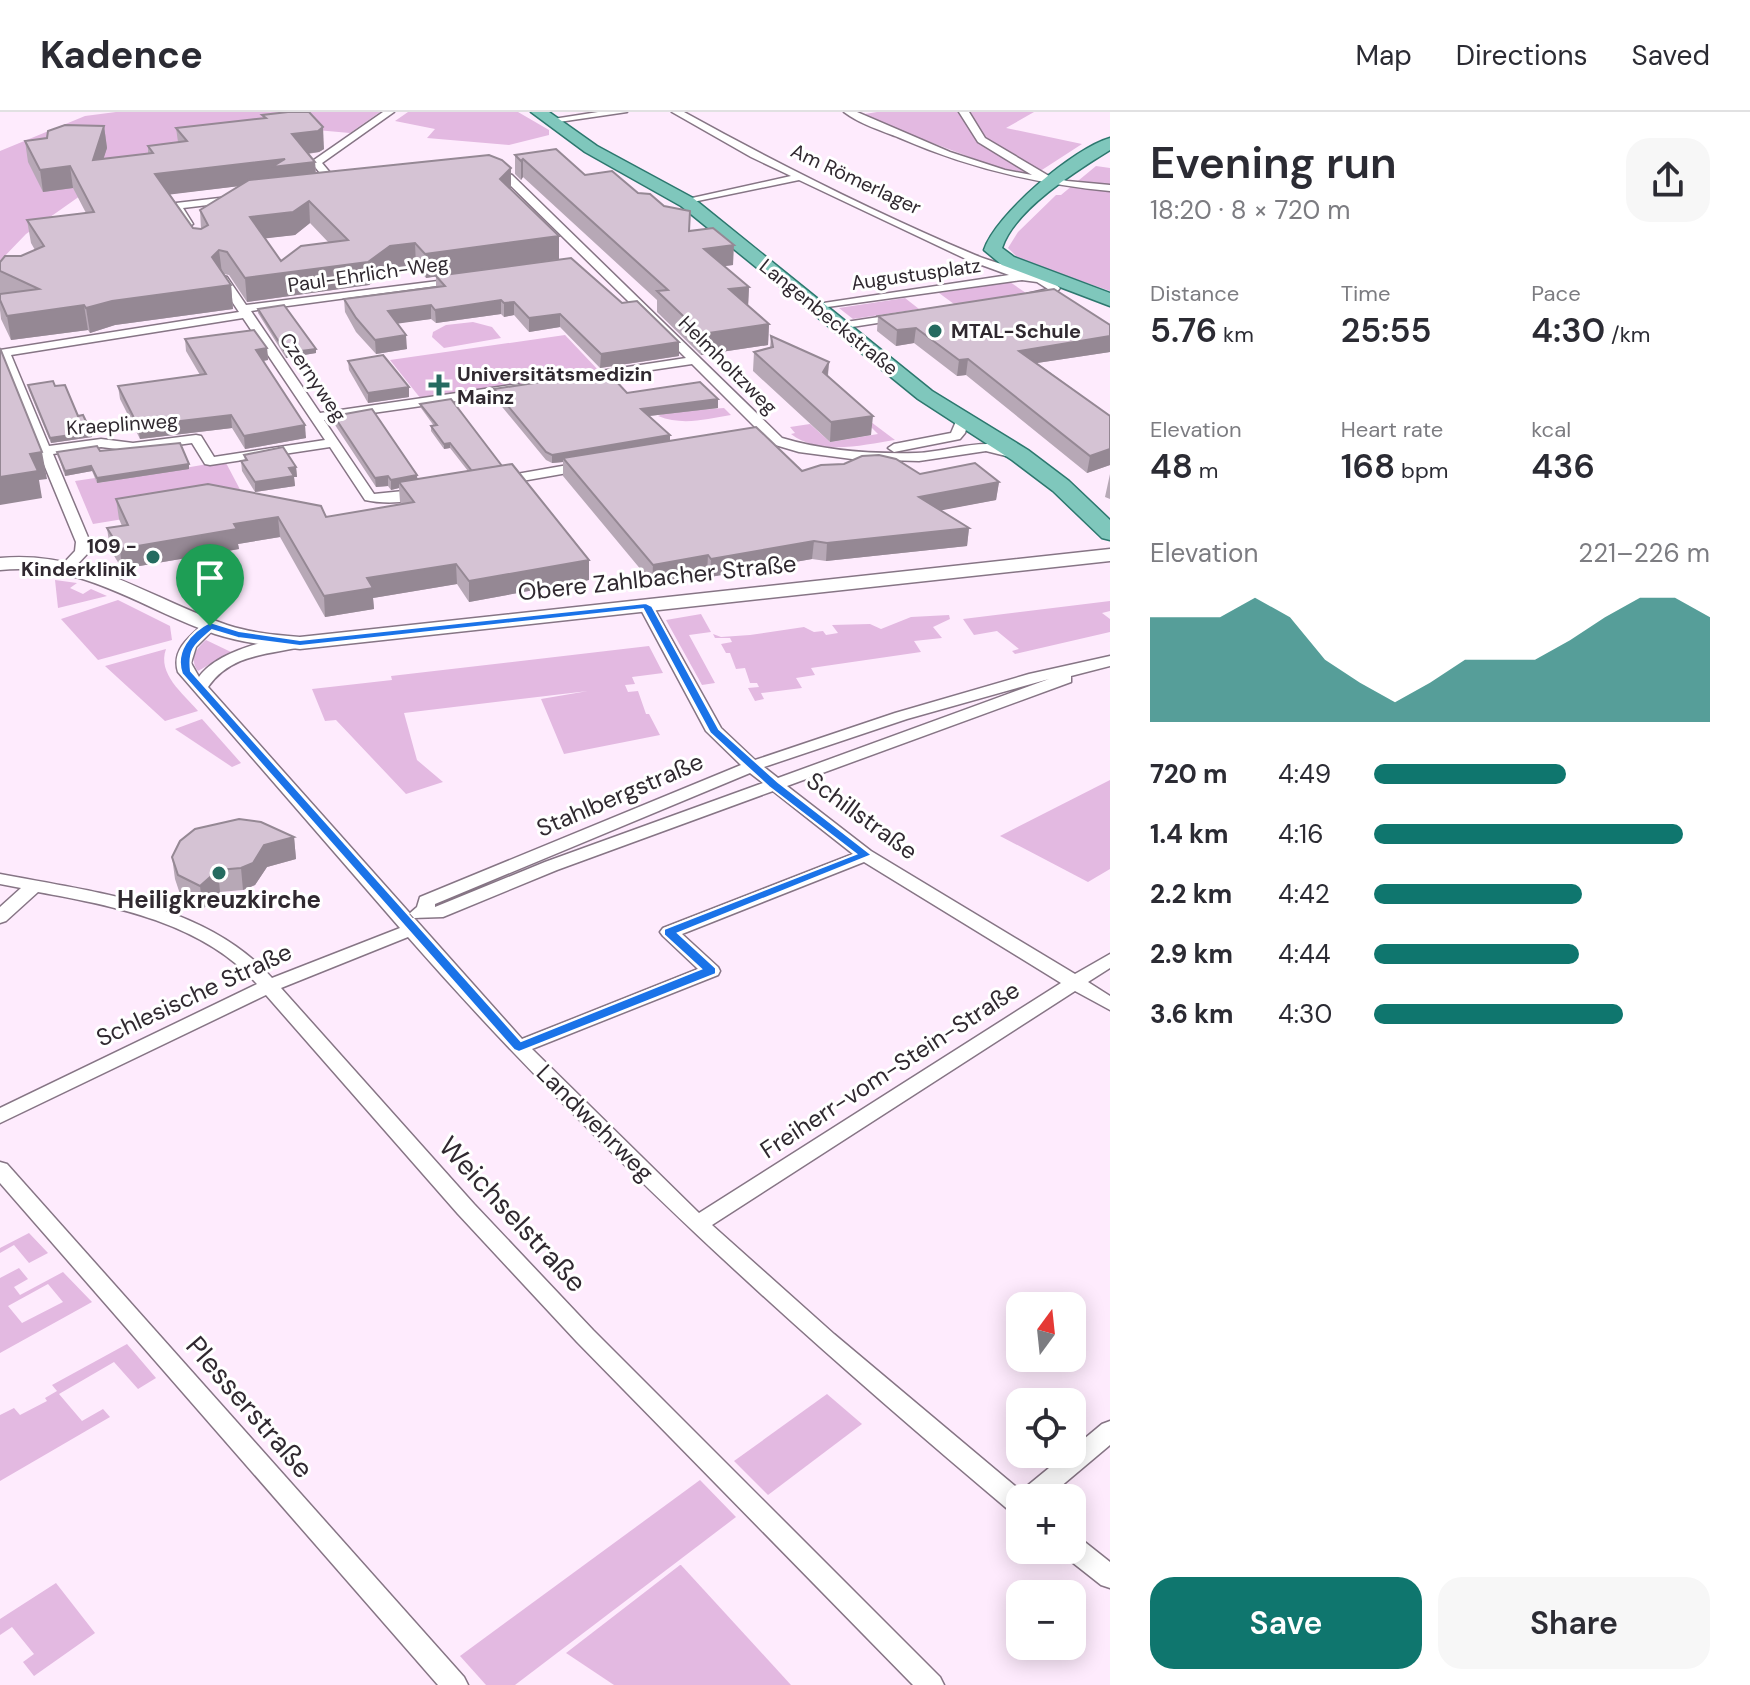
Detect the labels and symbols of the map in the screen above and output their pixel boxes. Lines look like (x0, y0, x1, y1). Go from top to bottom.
street label: Am Römerlager (787, 137, 925, 221)
street label: Paul-Ehrlich-Weg (286, 250, 450, 298)
street label: Augustusplatz (849, 252, 983, 296)
street label: Langenbeckstraße (754, 253, 904, 381)
street label: Helmholtzweg (673, 310, 783, 420)
place label: MTAL-Schule (951, 318, 1081, 344)
marker: MTAL-Schule (926, 322, 944, 340)
street label: Czernyweg (274, 327, 352, 427)
place label: Universitätsmedizin Mainz (457, 361, 652, 410)
marker: Universitätsmedizin Mainz (428, 374, 450, 396)
street label: Kraeplinweg (65, 407, 179, 441)
place label: 109 - Kinderklinik (21, 533, 137, 582)
pin (176, 544, 244, 626)
street label: Obere Zahlbacher Straße (516, 547, 798, 608)
marker: 109 - Kinderklinik (144, 548, 162, 566)
street label: Stahlbergstraße (532, 745, 708, 844)
street label: Schillstraße (801, 765, 924, 866)
marker: Heiligkreuzkirche (210, 864, 228, 882)
place label: Heiligkreuzkirche (117, 884, 321, 915)
street label: Schlesische Straße (91, 936, 297, 1053)
street label: Freiherr-vom-Stein-Straße (754, 974, 1025, 1165)
street label: Landwehrweg (530, 1057, 661, 1188)
street label: Weichselstraße (431, 1128, 595, 1300)
north arrow (1006, 1292, 1086, 1372)
street label: Plesserstraße (178, 1328, 322, 1486)

